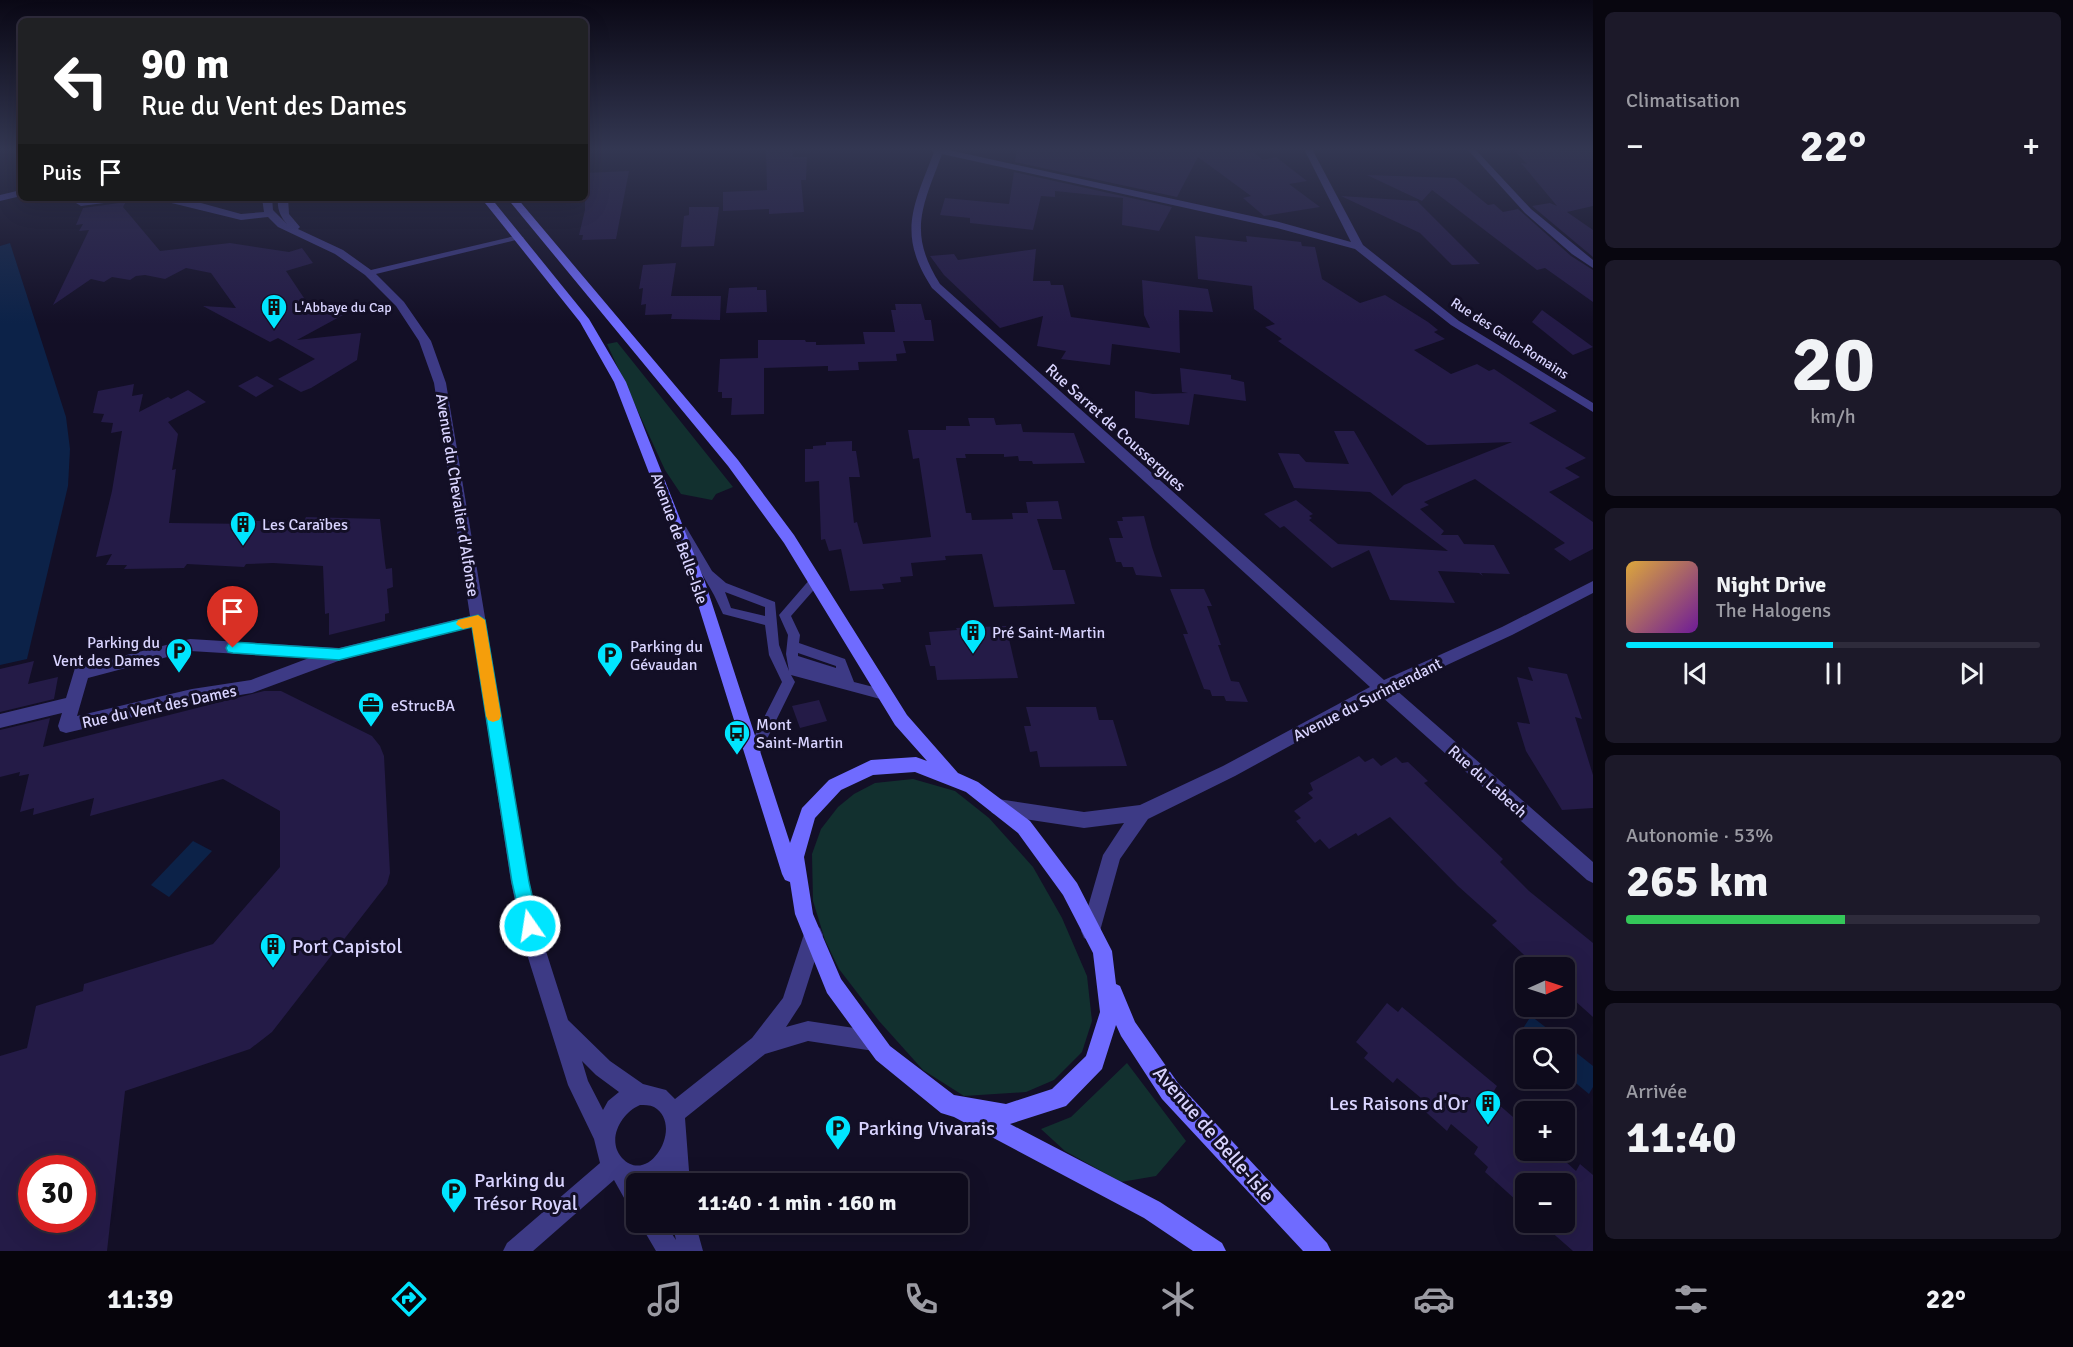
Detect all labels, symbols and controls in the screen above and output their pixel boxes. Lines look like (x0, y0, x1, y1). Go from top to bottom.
text: 90 m (141, 39, 230, 90)
icon: left (42, 42, 120, 120)
text: Climatisation (1626, 88, 1740, 113)
text: Rue du Vent des Dames (141, 90, 407, 123)
text: 22° (1800, 119, 1866, 174)
text: − (1626, 126, 1644, 167)
text: + (2022, 126, 2040, 167)
icon: arrive (94, 156, 127, 189)
text: Puis (42, 159, 82, 186)
building icon: L'Abbaye du Cap (259, 292, 289, 330)
street label: Rue des Gallo-Romains (1448, 294, 1572, 383)
place label: L'Abbaye du Cap (294, 299, 392, 316)
text: 20 (1791, 317, 1875, 413)
street label: Rue Sarret de Coussergues (1041, 360, 1190, 496)
street label: Avenue du Chevalier d'Alfonse (431, 392, 483, 598)
text: km/h (1810, 404, 1856, 429)
street label: Avenue de Belle-Isle (646, 470, 712, 607)
building icon: Les Caraïbes (228, 509, 258, 547)
place label: Les Caraïbes (262, 515, 348, 535)
text: Night Drive (1716, 571, 1826, 598)
pin (207, 586, 258, 648)
icon: arrive (216, 595, 249, 628)
text: The Halogens (1716, 598, 1831, 623)
building icon: Pré Saint-Martin (958, 617, 988, 655)
place label: Pré Saint-Martin (992, 623, 1105, 643)
place label: Parking du Vent des Dames (53, 633, 160, 671)
parking icon: Parking du Vent des Dames (164, 636, 194, 674)
place label: Parking du Gévaudan (630, 637, 703, 675)
parking icon: Parking du Gévaudan (595, 640, 625, 678)
street label: Avenue du Surintendant (1290, 654, 1446, 746)
icon: previous (1679, 657, 1712, 690)
icon: pause (1817, 657, 1850, 690)
icon: next (1955, 657, 1988, 690)
street label: Rue du Vent des Dames (80, 681, 238, 733)
office icon: eStrucBA (356, 690, 386, 728)
place label: eStrucBA (391, 696, 455, 716)
place label: Mont Saint-Martin (756, 715, 843, 753)
bus stop icon: Mont Saint-Martin (722, 718, 752, 756)
street label: Rue du Labech (1444, 741, 1531, 822)
text: Autonomie · 53% (1626, 823, 1773, 848)
text: 265 km (1626, 854, 1769, 909)
position arrow (498, 894, 562, 958)
building icon: Port Capistol (258, 931, 288, 969)
place label: Port Capistol (292, 934, 402, 959)
north arrow (1515, 957, 1575, 1017)
map controls (1515, 957, 1575, 1233)
button: search (1515, 1029, 1575, 1089)
street label: Avenue de Belle-Isle (1148, 1061, 1280, 1208)
text: Arrivée (1626, 1079, 1687, 1104)
building icon: Les Raisons d'Or (1473, 1088, 1503, 1126)
place label: Les Raisons d'Or (1329, 1091, 1469, 1116)
button: + (1515, 1101, 1575, 1161)
text: 11:40 (1626, 1110, 1736, 1165)
parking icon: Parking Vivarais (823, 1113, 853, 1151)
place label: Parking Vivarais (858, 1116, 995, 1141)
speed limit sign: 30 (18, 1155, 96, 1233)
place label: Parking du Trésor Royal (474, 1168, 578, 1216)
button: − (1515, 1173, 1575, 1233)
parking icon: Parking du Trésor Royal (439, 1176, 469, 1214)
text: 11:40 · 1 min · 160 m (697, 1189, 897, 1216)
icon: directions (388, 1278, 430, 1320)
icon: music (644, 1278, 686, 1320)
icon: phone (900, 1278, 942, 1320)
icon: climate (1157, 1278, 1199, 1320)
icon: car (1413, 1278, 1455, 1320)
icon: filters (1670, 1278, 1712, 1320)
text: 11:39 (107, 1283, 173, 1316)
text: 22° (1926, 1283, 1966, 1316)

